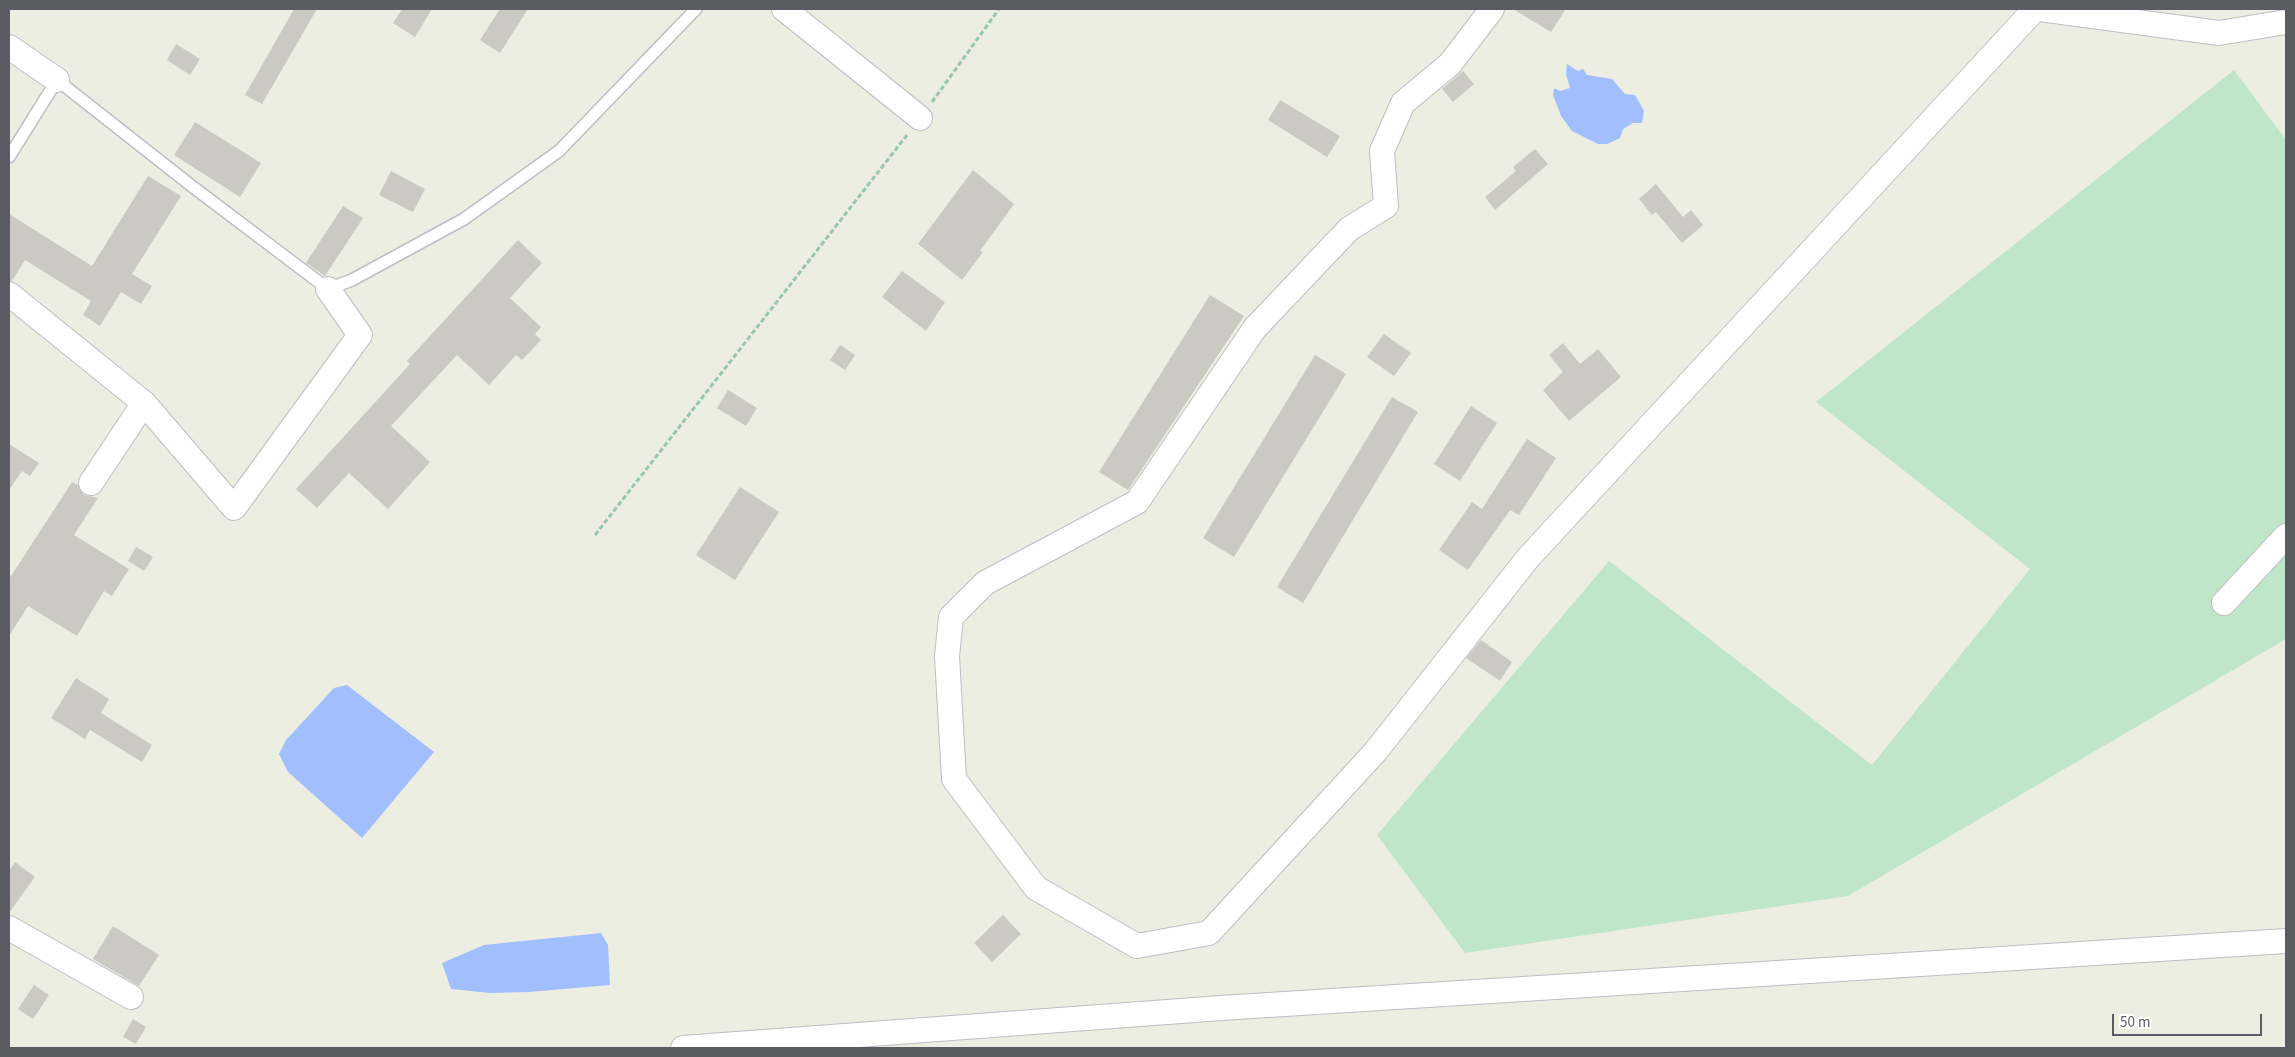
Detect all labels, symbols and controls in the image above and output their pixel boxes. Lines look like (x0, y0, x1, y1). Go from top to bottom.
scale bar (2115, 1004, 2265, 1036)
text: 50 m (2120, 1012, 2150, 1033)

